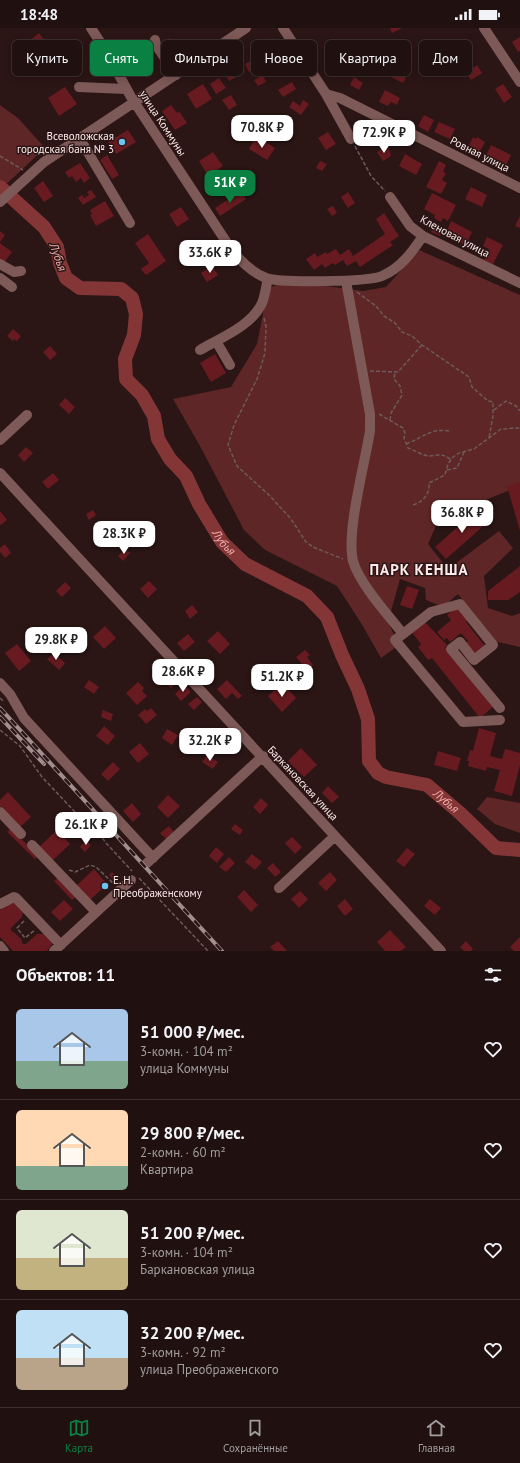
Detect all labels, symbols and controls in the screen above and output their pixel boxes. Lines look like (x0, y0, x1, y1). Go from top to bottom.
text: 18:48 (20, 5, 58, 24)
chip: Купить (12, 40, 82, 76)
chip: Снять (90, 40, 153, 76)
chip: Фильтры (161, 40, 243, 76)
chip: Новое (251, 40, 317, 76)
chip: Квартира (325, 40, 411, 76)
chip: Дом (419, 40, 472, 76)
street label: улица Коммуны (137, 88, 189, 158)
pin: 70.8K ₽ (225, 115, 299, 149)
text: 70.8K ₽ (240, 119, 284, 136)
pin: 72.9K ₽ (347, 120, 421, 154)
text: 72.9K ₽ (362, 124, 406, 141)
place label: Всеволожская городская баня № 3 (17, 129, 114, 156)
street label: Ровная улица (448, 133, 512, 175)
marker: Всеволожская городская баня № 3 (117, 137, 127, 147)
pin: 51K ₽ (202, 170, 258, 204)
text: 51K ₽ (213, 174, 247, 191)
street label: Кленовая улица (418, 212, 492, 260)
water label: Лубья (46, 240, 71, 273)
pin: 33.6K ₽ (173, 240, 247, 274)
text: 33.6K ₽ (188, 244, 232, 261)
pin: 36.8K ₽ (425, 500, 499, 534)
text: 36.8K ₽ (440, 504, 484, 521)
pin: 28.3K ₽ (87, 521, 161, 555)
text: 28.3K ₽ (102, 525, 146, 542)
water label: Лубья (209, 526, 239, 558)
district label: ПАРК КЕНША (370, 560, 468, 579)
pin: 29.8K ₽ (19, 627, 93, 661)
text: 29.8K ₽ (34, 631, 78, 648)
pin: 28.6K ₽ (146, 659, 220, 693)
text: 28.6K ₽ (161, 663, 205, 680)
pin: 51.2K ₽ (245, 664, 319, 698)
text: 51.2K ₽ (260, 668, 304, 685)
pin: 32.2K ₽ (173, 728, 247, 762)
text: 32.2K ₽ (188, 732, 232, 749)
street label: Баркановская улица (265, 743, 341, 823)
water label: Лубья (430, 785, 463, 816)
pin: 26.1K ₽ (49, 812, 123, 846)
text: 26.1K ₽ (64, 816, 108, 833)
place label: Е. Н. Преображенскому (113, 873, 203, 900)
marker: Е. Н. Преображенскому (100, 881, 110, 891)
text: Объектов: 11 (16, 964, 115, 986)
icon: filters (482, 964, 504, 986)
text: 51 000 ₽/мес. (140, 1021, 245, 1043)
icon: home (48, 1025, 96, 1073)
icon: heart (482, 1038, 504, 1060)
text: 3-комн. · 104 m² (140, 1043, 233, 1060)
text: улица Коммуны (140, 1060, 229, 1077)
text: 29 800 ₽/мес. (140, 1122, 245, 1144)
icon: home (48, 1126, 96, 1174)
icon: heart (482, 1139, 504, 1161)
text: 2-комн. · 60 m² (140, 1144, 226, 1161)
text: Квартира (140, 1161, 193, 1178)
text: 51 200 ₽/мес. (140, 1222, 245, 1244)
icon: home (48, 1226, 96, 1274)
icon: heart (482, 1239, 504, 1261)
text: 3-комн. · 104 m² (140, 1244, 233, 1261)
text: Баркановская улица (140, 1261, 255, 1278)
text: 32 200 ₽/мес. (140, 1322, 245, 1344)
icon: home (48, 1326, 96, 1374)
icon: heart (482, 1339, 504, 1361)
text: 3-комн. · 92 m² (140, 1344, 226, 1361)
text: улица Преображенского (140, 1361, 279, 1378)
tab: Карта (65, 1417, 93, 1455)
tab: Сохранённые (223, 1417, 288, 1455)
tab: Главная (418, 1417, 455, 1455)

